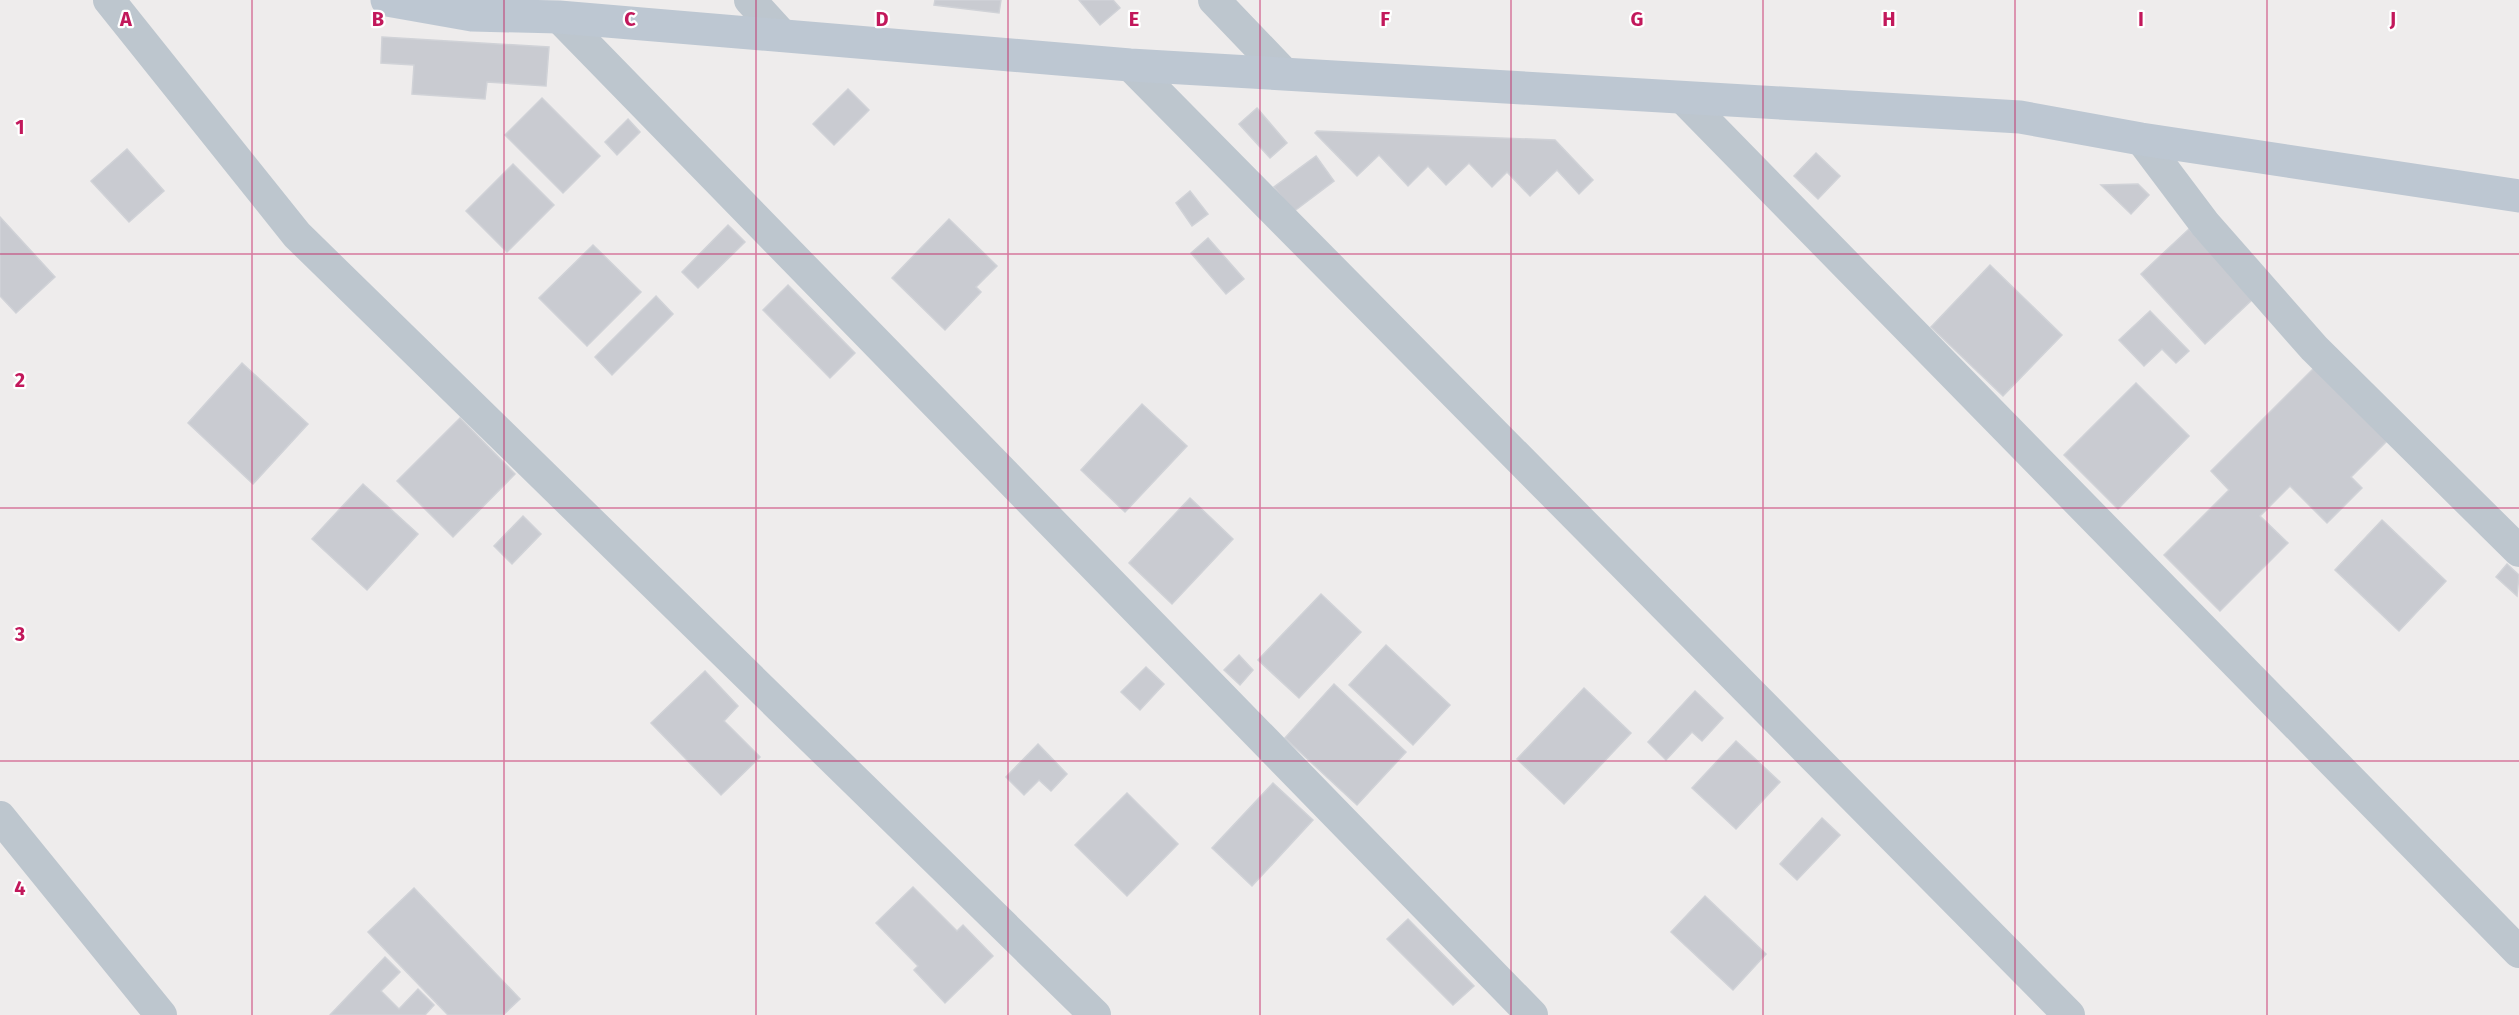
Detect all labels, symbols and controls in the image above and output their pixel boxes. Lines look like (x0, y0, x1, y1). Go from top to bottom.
text: A (119, 7, 133, 31)
text: B (372, 7, 384, 31)
text: C (624, 7, 636, 31)
text: D (875, 7, 889, 31)
text: E (1129, 7, 1139, 31)
text: F (1380, 7, 1390, 31)
text: G (1631, 7, 1643, 31)
text: H (1882, 7, 1896, 31)
text: I (2138, 7, 2144, 31)
text: J (2389, 7, 2396, 31)
text: 1 (15, 115, 25, 139)
text: 2 (15, 368, 25, 392)
text: 3 (14, 622, 25, 646)
text: 4 (14, 876, 26, 900)

